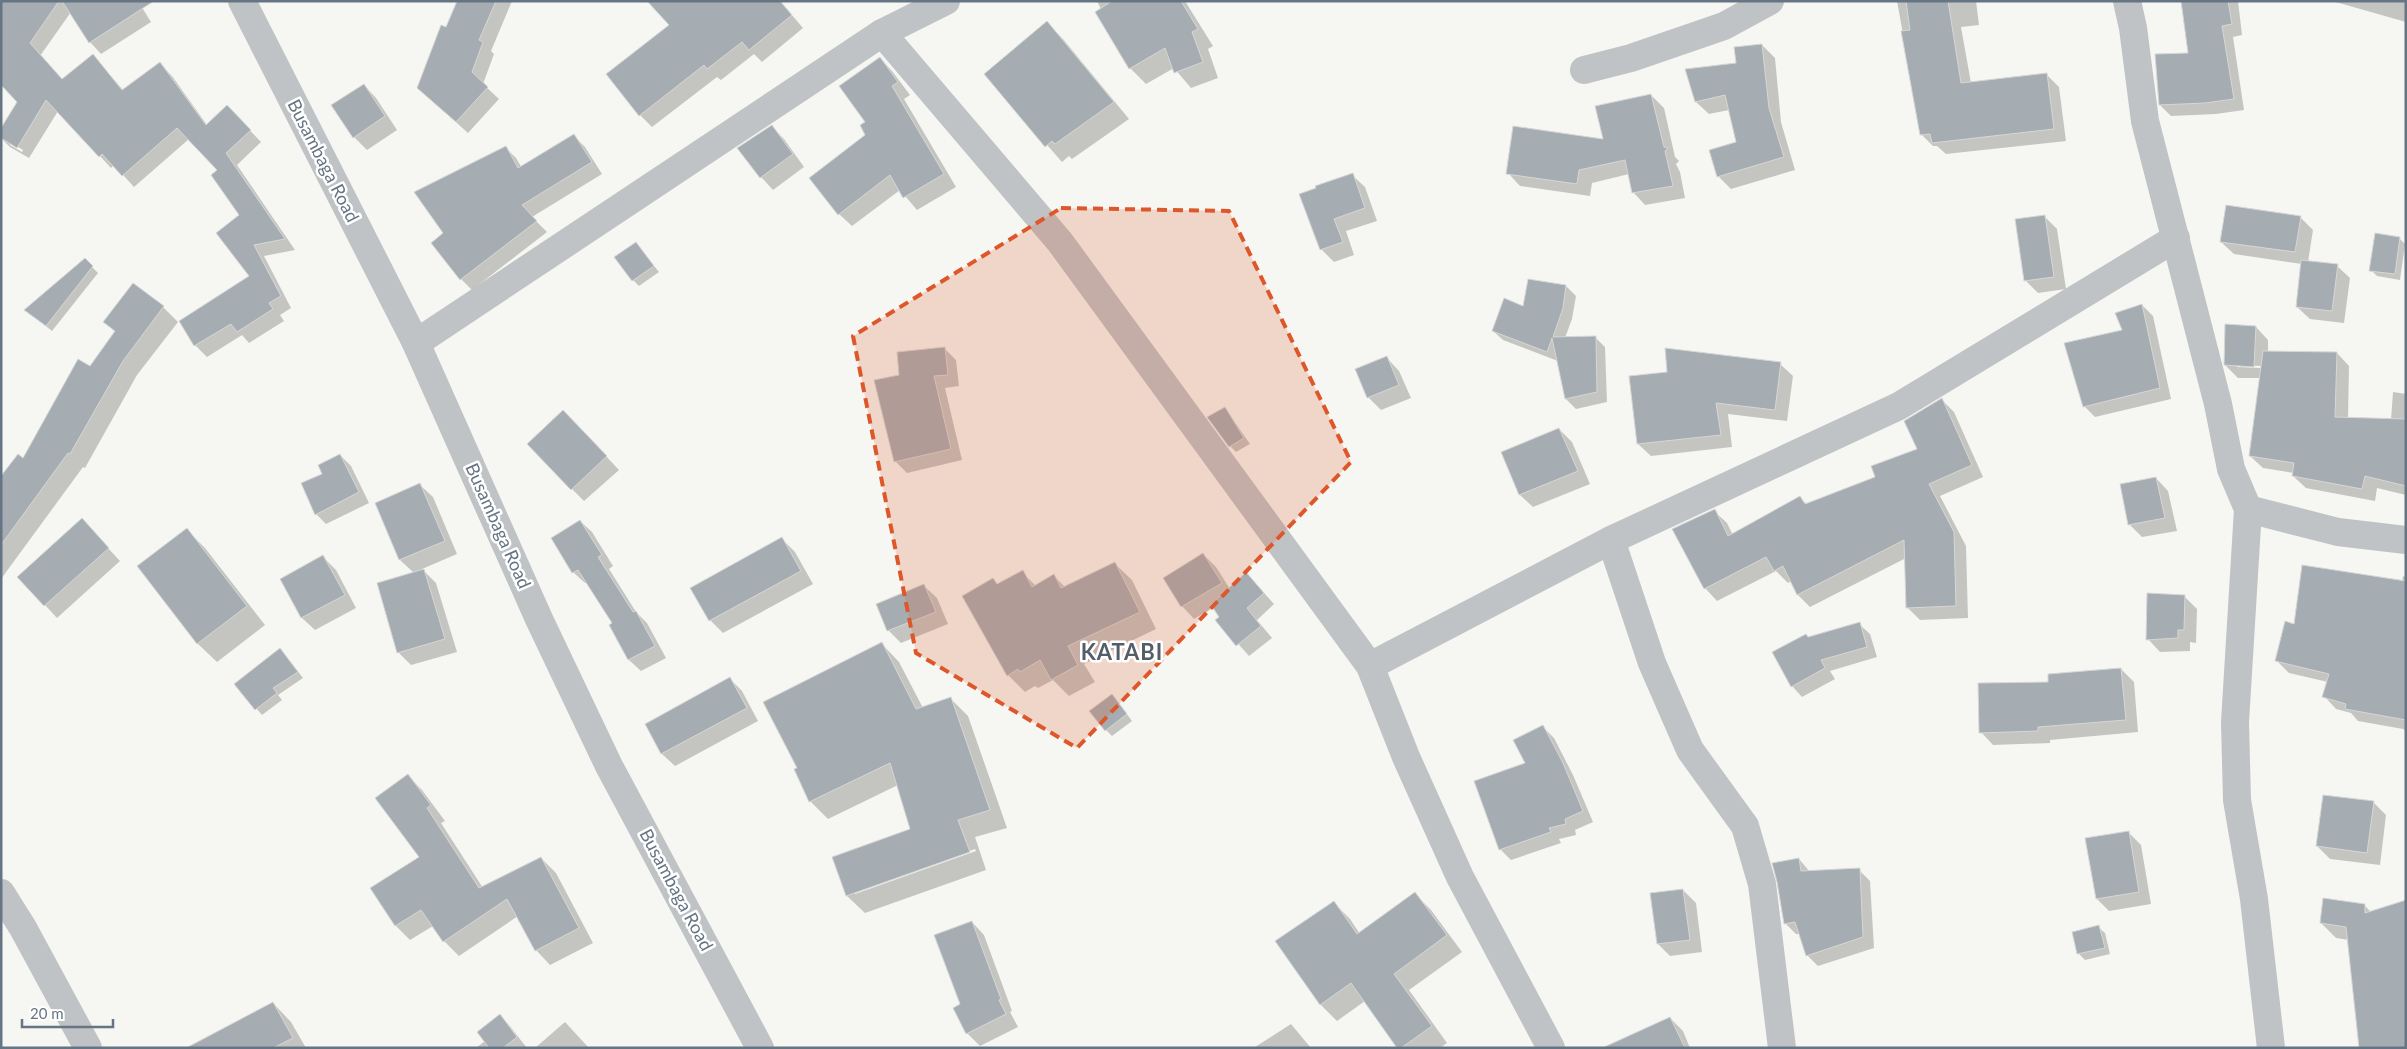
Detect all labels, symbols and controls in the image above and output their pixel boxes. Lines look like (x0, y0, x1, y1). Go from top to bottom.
street label: Busambaga Road (283, 95, 364, 226)
street label: Busambaga Road (461, 459, 536, 592)
district label: KATABI (1081, 638, 1163, 665)
street label: Busambaga Road (636, 825, 718, 954)
scale bar (22, 996, 114, 1028)
text: 20 m (30, 1004, 64, 1022)

